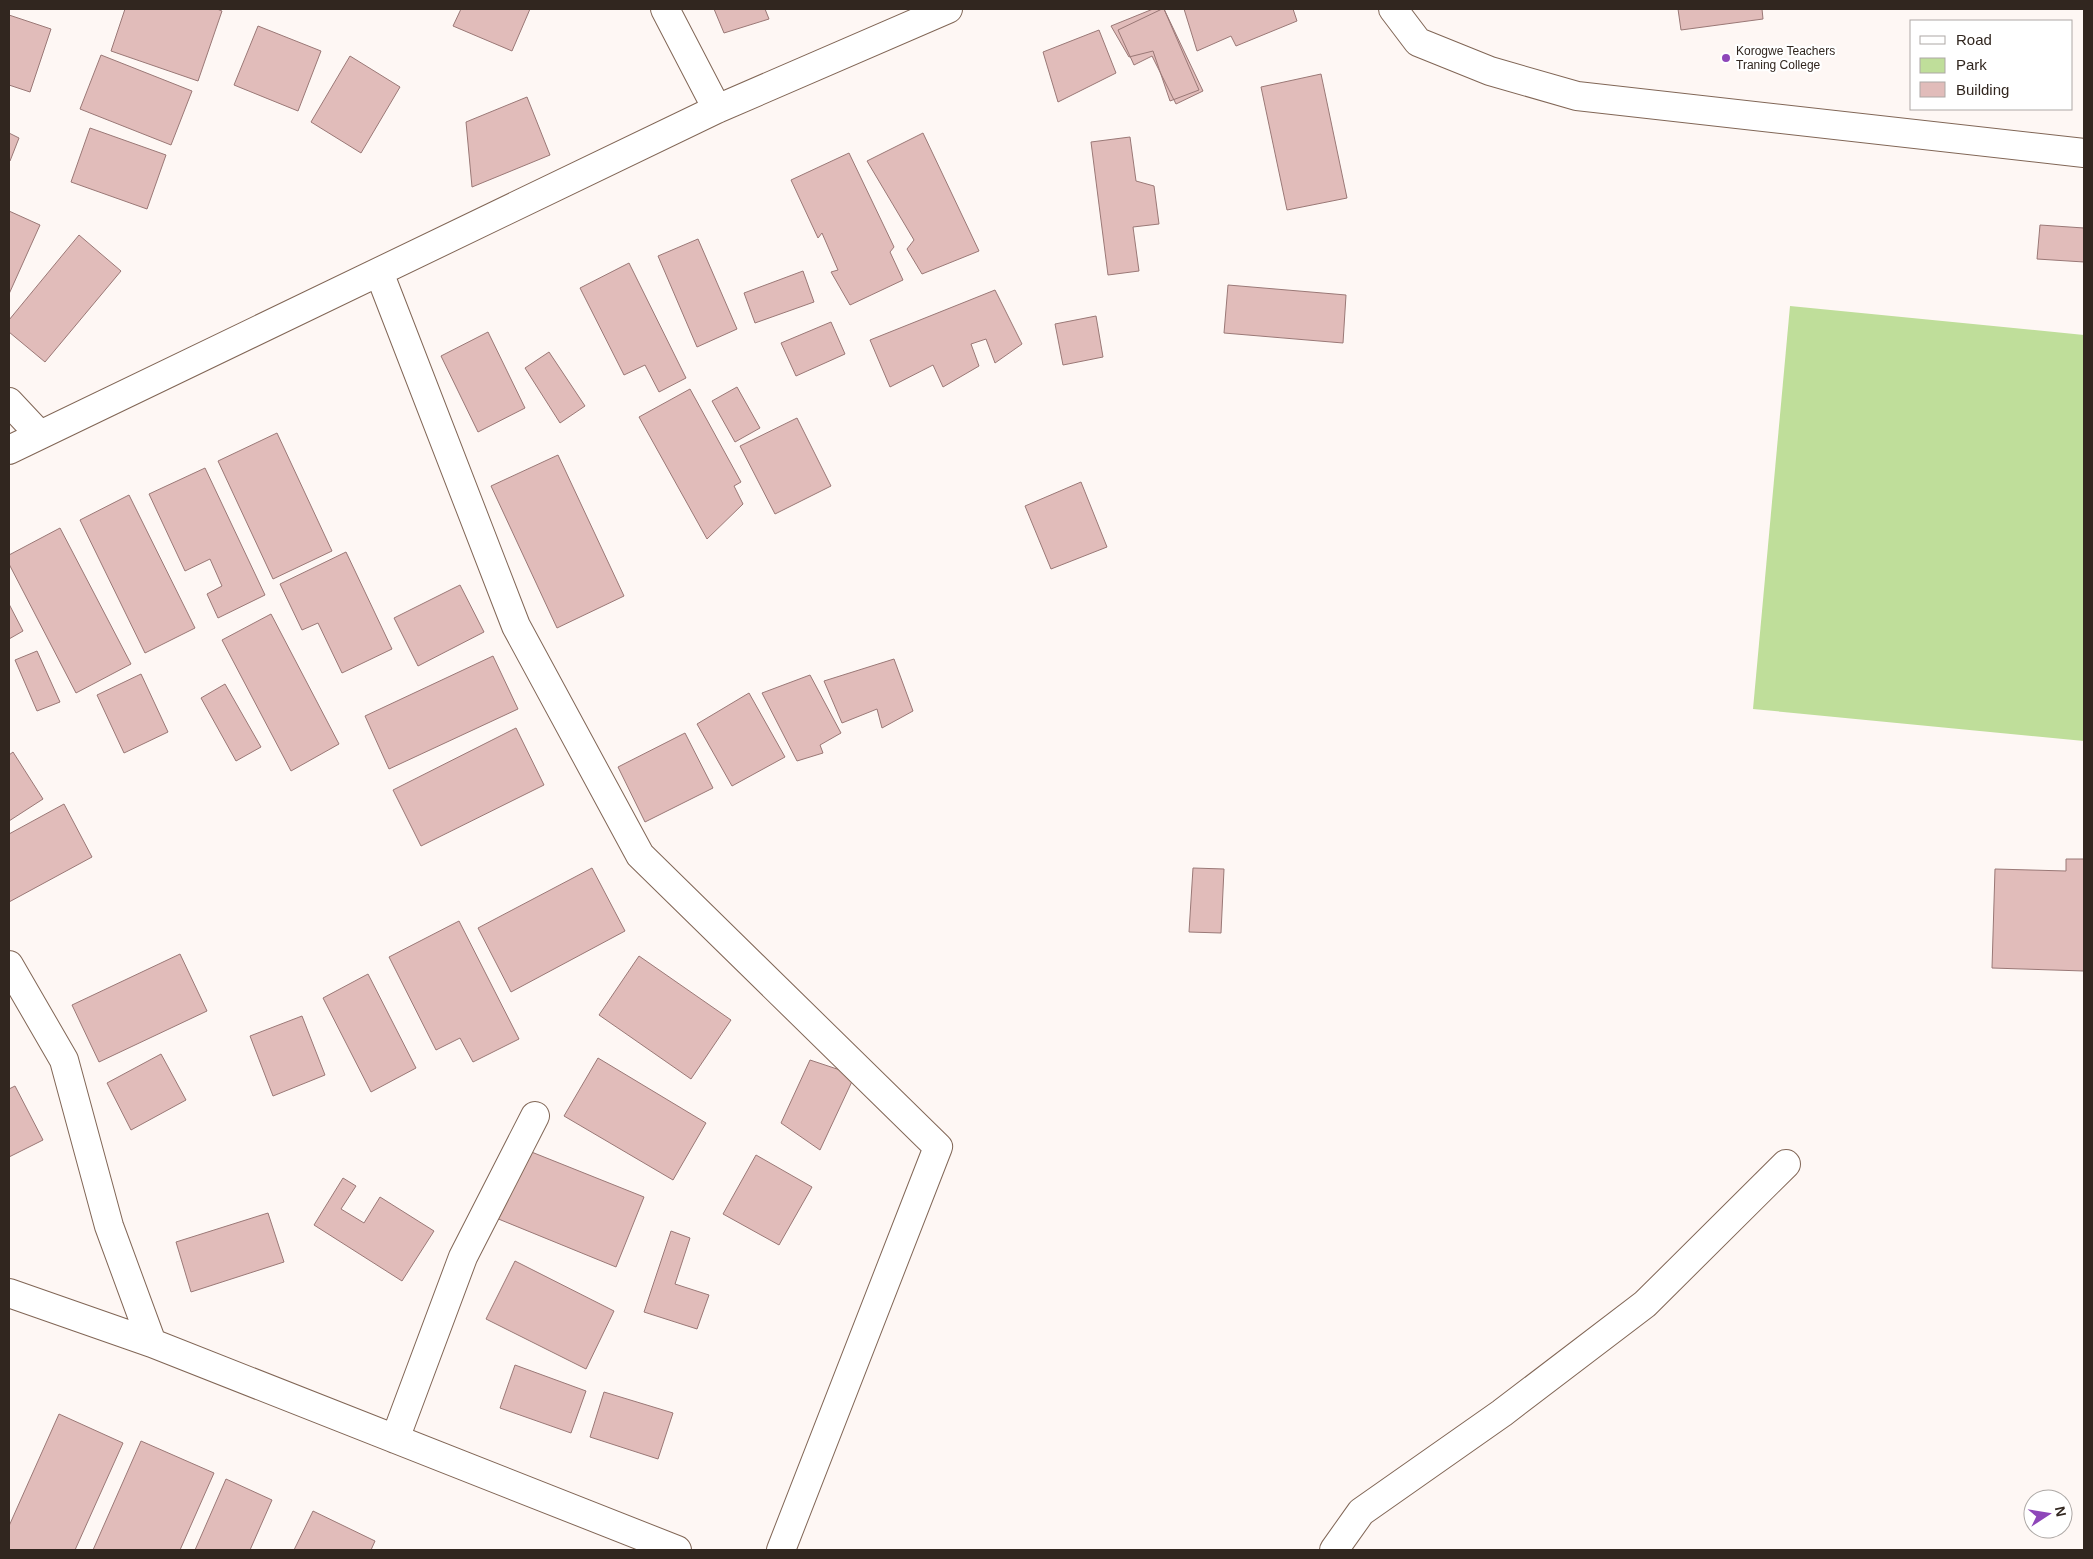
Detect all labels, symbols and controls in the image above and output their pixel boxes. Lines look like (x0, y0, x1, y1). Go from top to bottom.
legend (1910, 20, 2073, 110)
text: Road (1956, 31, 1992, 48)
place label: Korogwe Teachers Traning College (1736, 44, 1835, 72)
marker: Korogwe Teachers Traning College (1720, 52, 1732, 64)
text: Park (1956, 56, 1987, 73)
text: Building (1956, 81, 2009, 98)
north arrow (2023, 1489, 2073, 1539)
text: N (2052, 1505, 2070, 1518)

